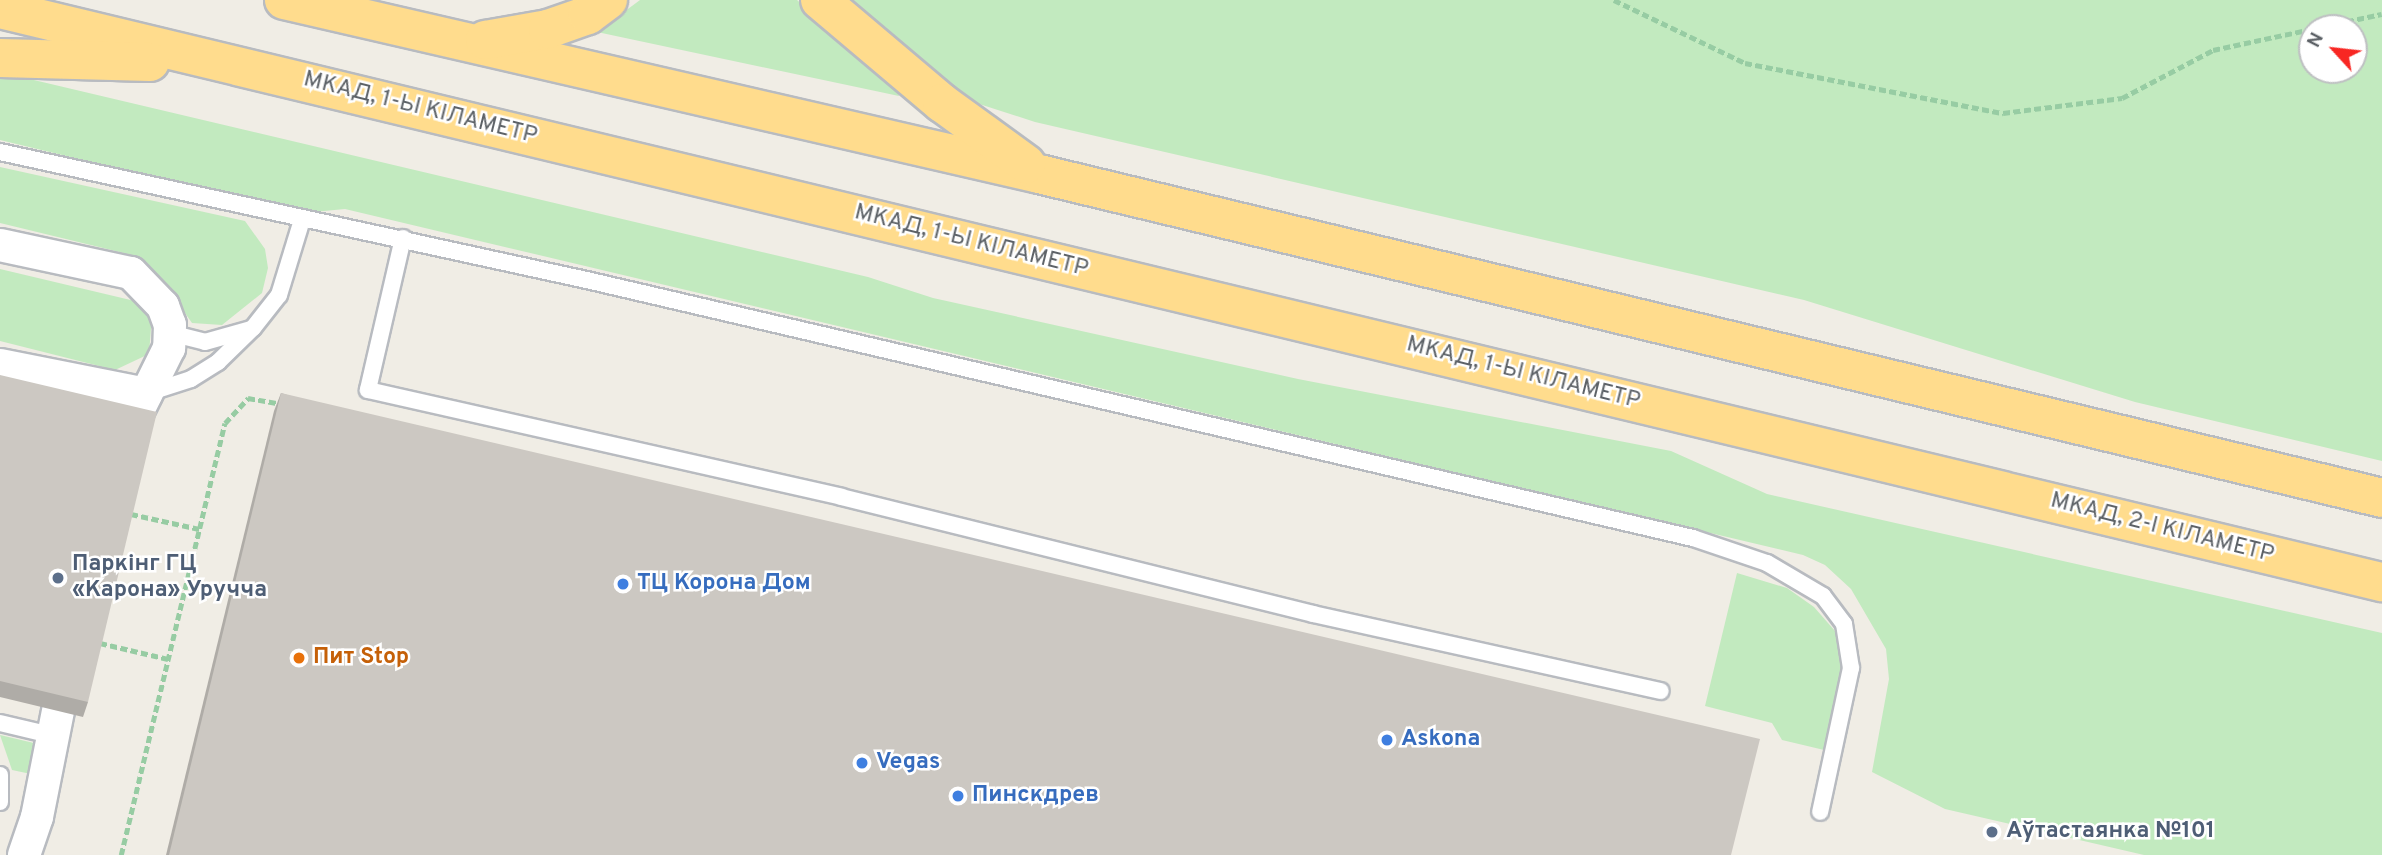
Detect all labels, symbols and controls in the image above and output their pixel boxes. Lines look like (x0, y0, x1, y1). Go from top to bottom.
north arrow (2298, 14, 2368, 84)
text: N (2302, 29, 2330, 52)
street label: МКАД, 1-Ы КІЛАМЕТР (300, 67, 540, 151)
street label: МКАД, 1-Ы КІЛАМЕТР (851, 200, 1091, 284)
street label: МКАД, 1-Ы КІЛАМЕТР (1403, 332, 1643, 416)
street label: МКАД, 2-І КІЛАМЕТР (2047, 488, 2277, 570)
place label: Паркінг ГЦ «Карона» Уручча (72, 551, 267, 605)
marker: Паркінг ГЦ «Карона» Уручча (50, 570, 66, 586)
place label: ТЦ Корона Дом (637, 570, 811, 598)
marker: ТЦ Корона Дом (615, 576, 631, 592)
place label: Пит Stop (313, 644, 409, 672)
marker: Пит Stop (291, 650, 307, 666)
place label: Askona (1401, 726, 1480, 754)
marker: Askona (1379, 732, 1395, 748)
place label: Vegas (876, 749, 940, 777)
marker: Vegas (854, 755, 870, 771)
place label: Пинскдрев (972, 782, 1099, 810)
marker: Пинскдрев (950, 788, 966, 804)
place label: Аўтастаянка №101 (2006, 818, 2215, 846)
marker: Аўтастаянка №101 (1984, 824, 2000, 840)

